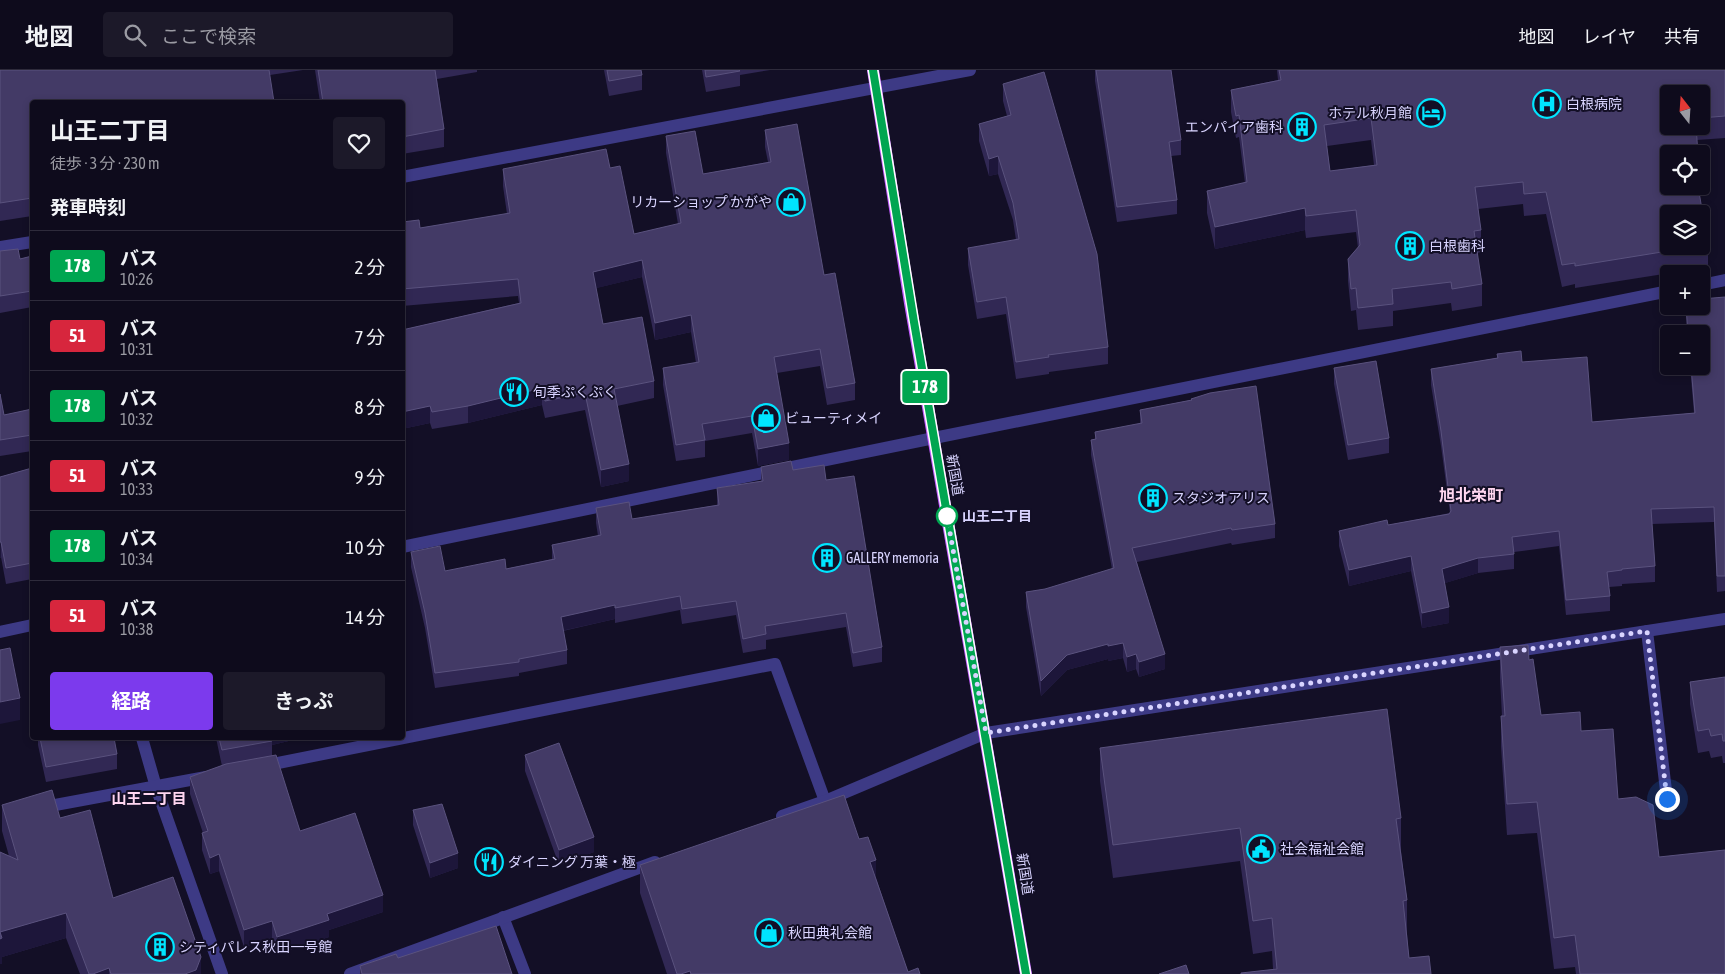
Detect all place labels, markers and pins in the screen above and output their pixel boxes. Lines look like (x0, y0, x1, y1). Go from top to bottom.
hospital icon: 白根病院 (1532, 89, 1562, 119)
place label: 白根病院 (1566, 96, 1622, 112)
hotel icon: ホテル秋月館 (1416, 98, 1446, 128)
place label: ホテル秋月館 (1328, 105, 1412, 121)
building icon: エンパイア歯科 (1287, 112, 1317, 142)
place label: エンパイア歯科 (1185, 119, 1283, 135)
shop icon: リカーショップ かがや (776, 187, 806, 217)
place label: リカーショップ かがや (630, 194, 772, 210)
building icon: 白根歯科 (1395, 231, 1425, 261)
place label: 白根歯科 (1429, 238, 1485, 254)
restaurant icon: 旬季ぷくぷく (499, 377, 529, 407)
place label: 旬季ぷくぷく (533, 384, 617, 400)
shop icon: ビューティメイ (751, 403, 781, 433)
place label: ビューティメイ (785, 410, 882, 426)
building icon: スタジオアリス (1138, 483, 1168, 513)
place label: スタジオアリス (1172, 490, 1270, 506)
marker: 山王二丁目 (936, 505, 958, 527)
place label: 山王二丁目 (962, 508, 1032, 524)
building icon: GALLERY memoria (812, 543, 842, 573)
place label: GALLERY memoria (846, 550, 939, 566)
public building icon: 社会福祉会館 (1246, 834, 1276, 864)
place label: 社会福祉会館 (1280, 841, 1364, 857)
restaurant icon: ダイニング 万葉・極 (474, 847, 504, 877)
place label: ダイニング 万葉・極 (508, 854, 636, 870)
shop icon: 秋田典礼会館 (754, 918, 784, 948)
place label: 秋田典礼会館 (788, 925, 872, 941)
building icon: シティパレス秋田一号館 (145, 932, 175, 962)
place label: シティパレス秋田一号館 (179, 939, 332, 955)

